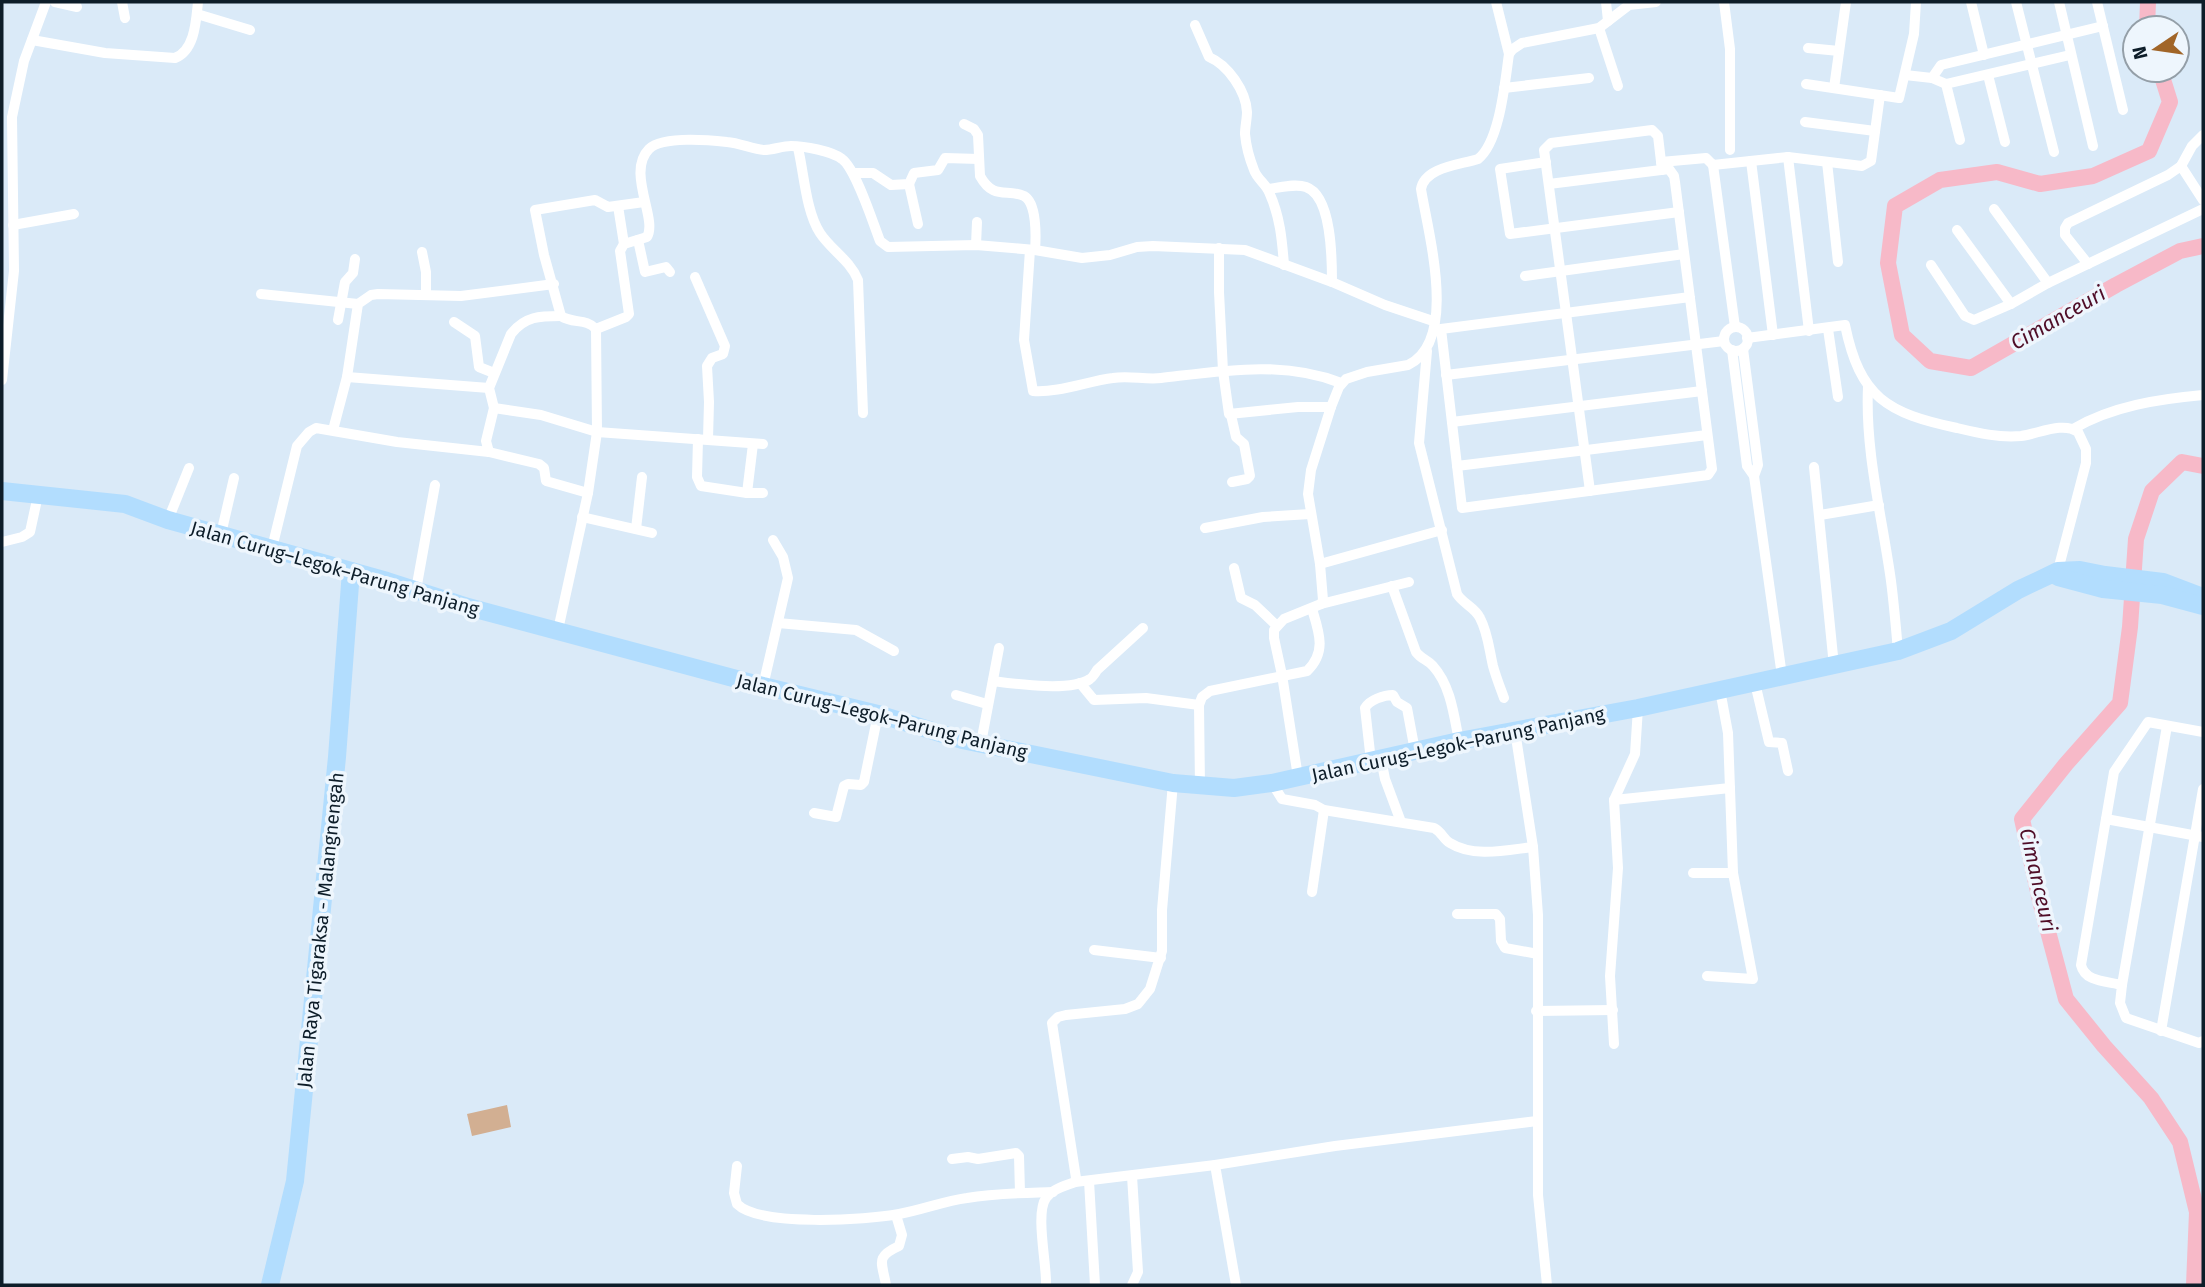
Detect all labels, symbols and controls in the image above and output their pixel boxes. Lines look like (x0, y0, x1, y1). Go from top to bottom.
north arrow (2121, 14, 2191, 84)
text: N (2127, 44, 2153, 61)
water label: Cimanceuri (2006, 280, 2110, 356)
street label: Jalan Curug–Legok–Parung Panjang (188, 516, 482, 621)
street label: Jalan Curug–Legok–Parung Panjang (734, 669, 1030, 764)
street label: Jalan Curug–Legok–Parung Panjang (1309, 702, 1607, 787)
street label: Jalan Raya Tigaraksa - Malangnengah (292, 771, 349, 1089)
water label: Cimanceuri (2013, 826, 2063, 935)

